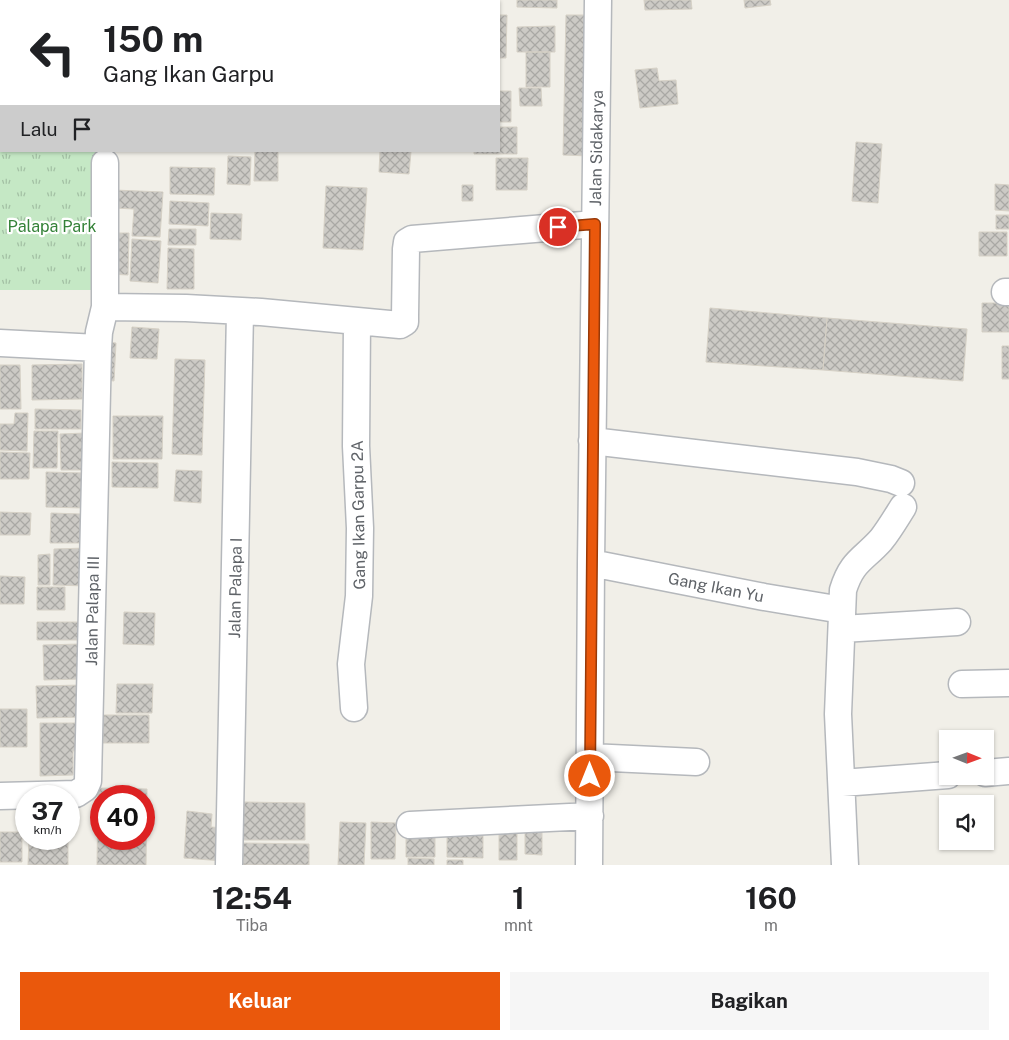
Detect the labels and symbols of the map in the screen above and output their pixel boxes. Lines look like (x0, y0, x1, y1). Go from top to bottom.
street label: Jalan Sidakarya (586, 90, 607, 206)
pin (537, 206, 579, 248)
park label: Palapa Park (8, 217, 96, 236)
street label: Gang Ikan Garpu 2A (348, 440, 369, 590)
street label: Jalan Palapa I (225, 537, 246, 639)
street label: Jalan Palapa III (82, 556, 103, 666)
street label: Gang Ikan Yu (666, 569, 765, 606)
north arrow (939, 730, 994, 785)
position arrow (563, 749, 615, 801)
speed limit sign: 40 (90, 785, 155, 850)

